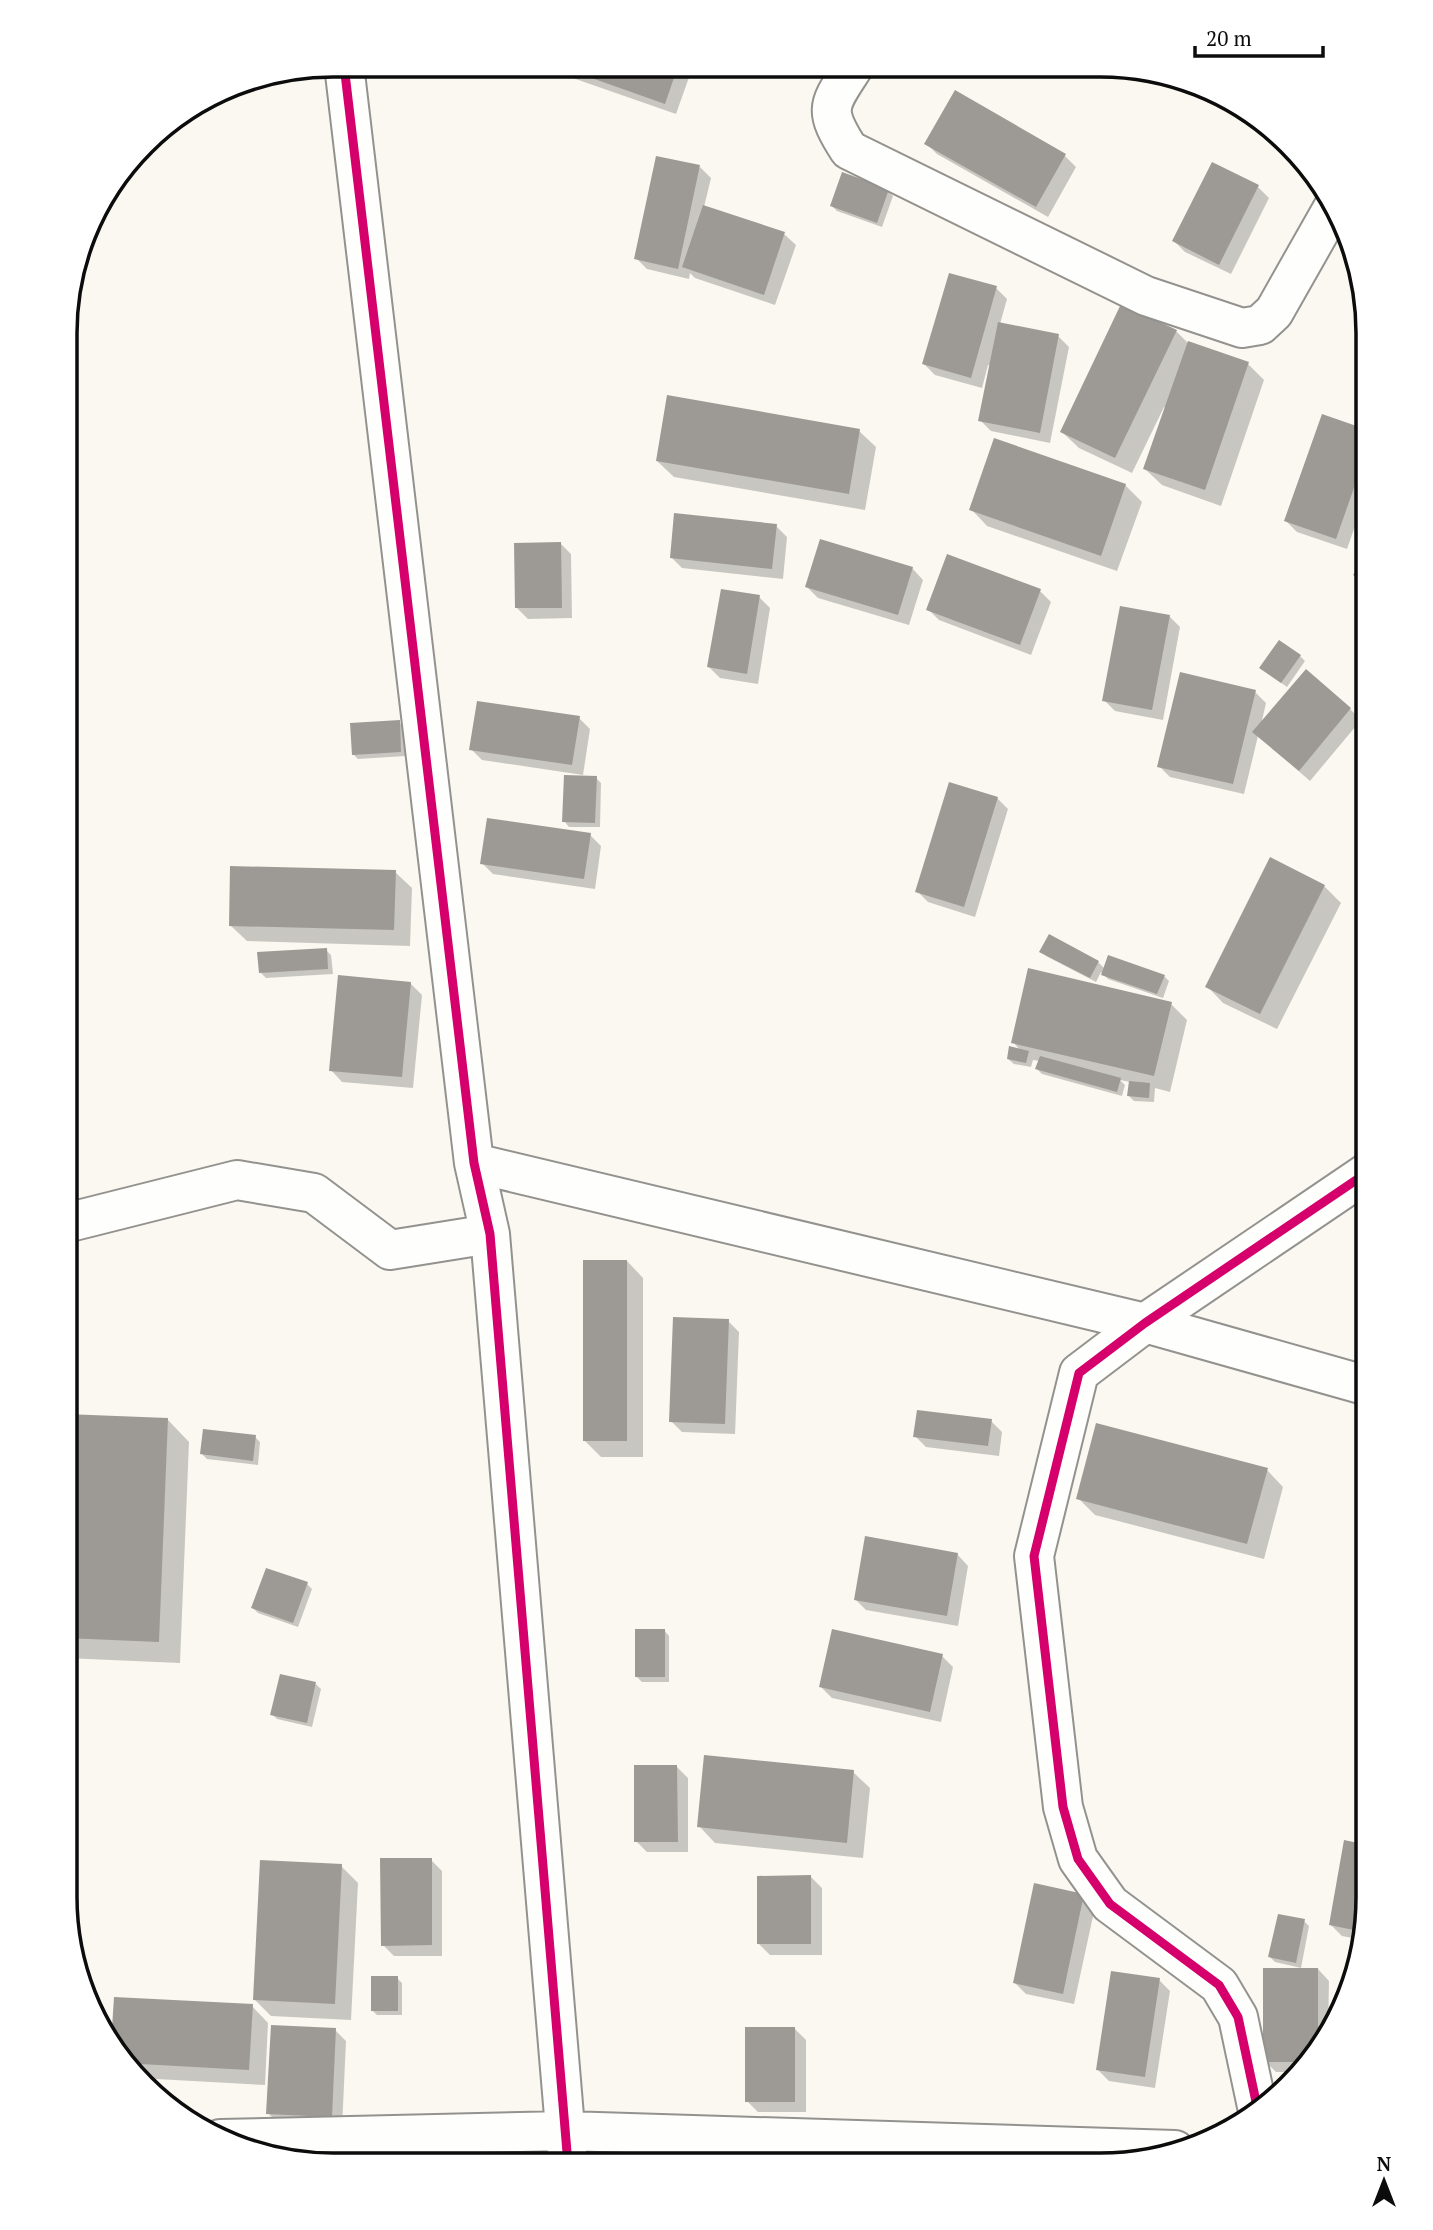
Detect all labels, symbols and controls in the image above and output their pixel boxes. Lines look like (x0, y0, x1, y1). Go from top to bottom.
scale bar (1195, 14, 1323, 58)
text: 20 m (1206, 24, 1252, 52)
north arrow (1349, 2146, 1419, 2216)
text: N (1377, 2151, 1392, 2176)

